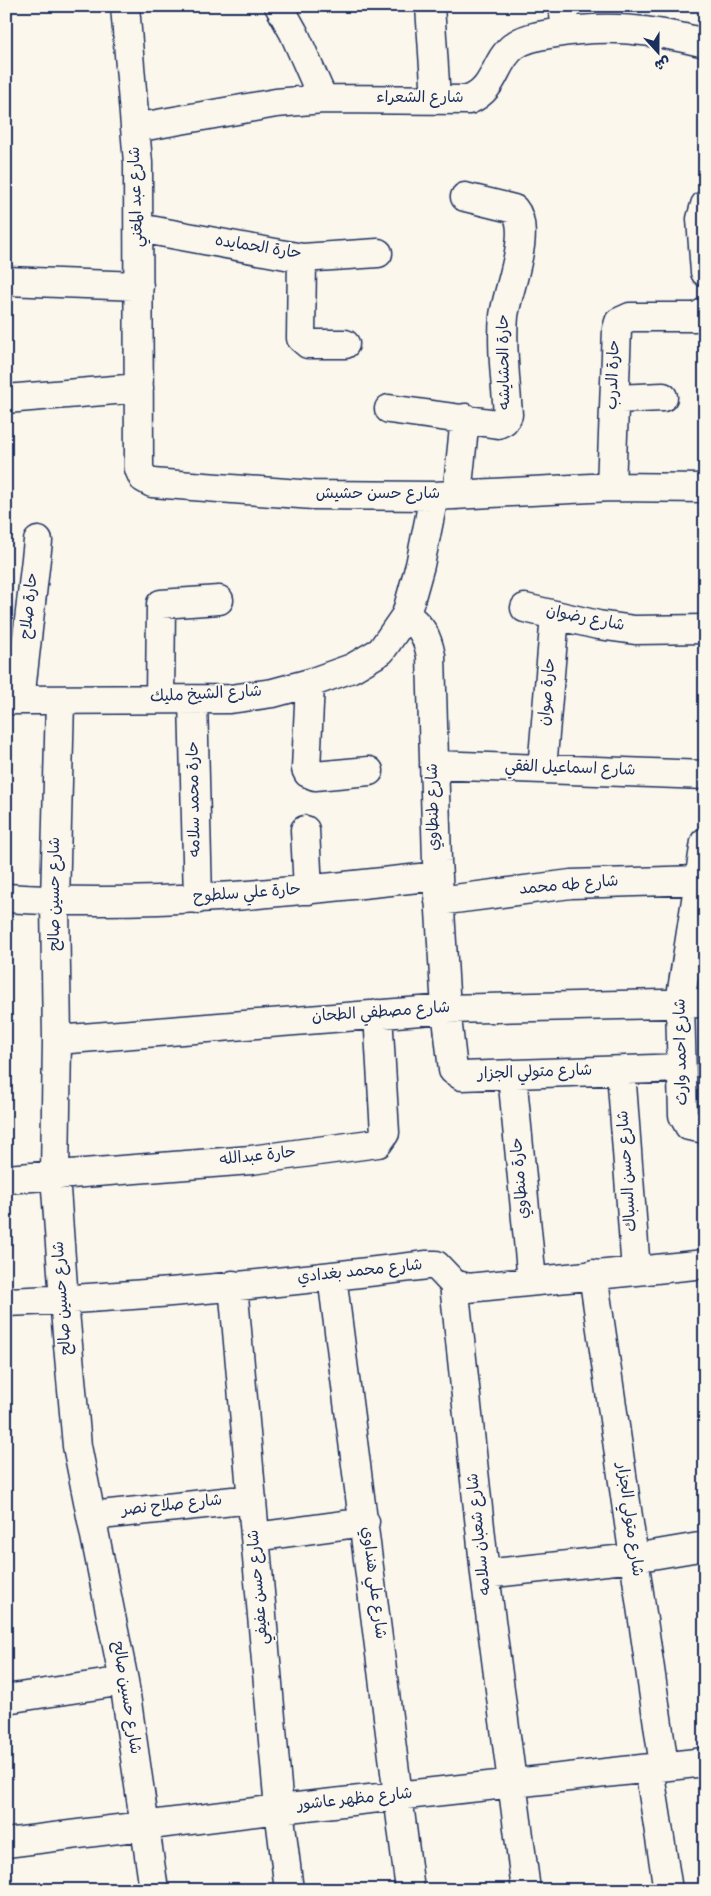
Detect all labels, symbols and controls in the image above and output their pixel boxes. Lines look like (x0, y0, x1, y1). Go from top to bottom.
north arrow (634, 28, 684, 78)
text: ش (652, 51, 672, 72)
street label: شارع الشعراء (376, 90, 464, 109)
street label: شارع عبد المغني (127, 146, 151, 248)
street label: حارة الحمايده (213, 233, 303, 265)
street label: حارة الحشايشه (496, 314, 516, 410)
street label: حارة الدرب (604, 340, 626, 410)
street label: شارع حسن حشيش (316, 486, 440, 505)
street label: حارة صلاح (18, 572, 44, 640)
street label: شارع رضوان (544, 603, 626, 637)
street label: حارة صوان (537, 657, 561, 727)
street label: شارع الشيخ مليك (150, 684, 262, 708)
street label: حارة محمد سلامه (185, 741, 207, 857)
street label: شارع اسماعيل الفقي (504, 758, 636, 784)
street label: شارع طنطاوي (425, 763, 445, 851)
street label: شارع حسين صالح (47, 837, 66, 951)
street label: شارع طه محمد (518, 873, 620, 901)
street label: حارة علي سلطوح (192, 882, 302, 910)
street label: شارع احمد وارث (673, 998, 693, 1106)
street label: شارع مصطفي الطحان (311, 1000, 451, 1030)
street label: شارع متولي الجزار (475, 1063, 593, 1088)
street label: شارع حسن السباك (615, 1110, 643, 1232)
street label: حارة منطاوي (509, 1136, 535, 1220)
street label: حارة عبدالله (219, 1145, 297, 1171)
street label: شارع حسين صالح (51, 1240, 77, 1356)
street label: شارع محمد بغدادي (296, 1257, 424, 1289)
street label: شارع متولي الجزار (608, 1460, 645, 1578)
street label: شارع شعبان سلامه (465, 1472, 497, 1596)
street label: شارع صلاح نصر (119, 1492, 223, 1522)
street label: شارع علي هنداوي (354, 1526, 388, 1641)
street label: شارع حسن عفيفي (246, 1529, 276, 1645)
street label: شارع حسين صالح (107, 1640, 143, 1756)
street label: شارع مظهر عاشور (294, 1785, 414, 1817)

